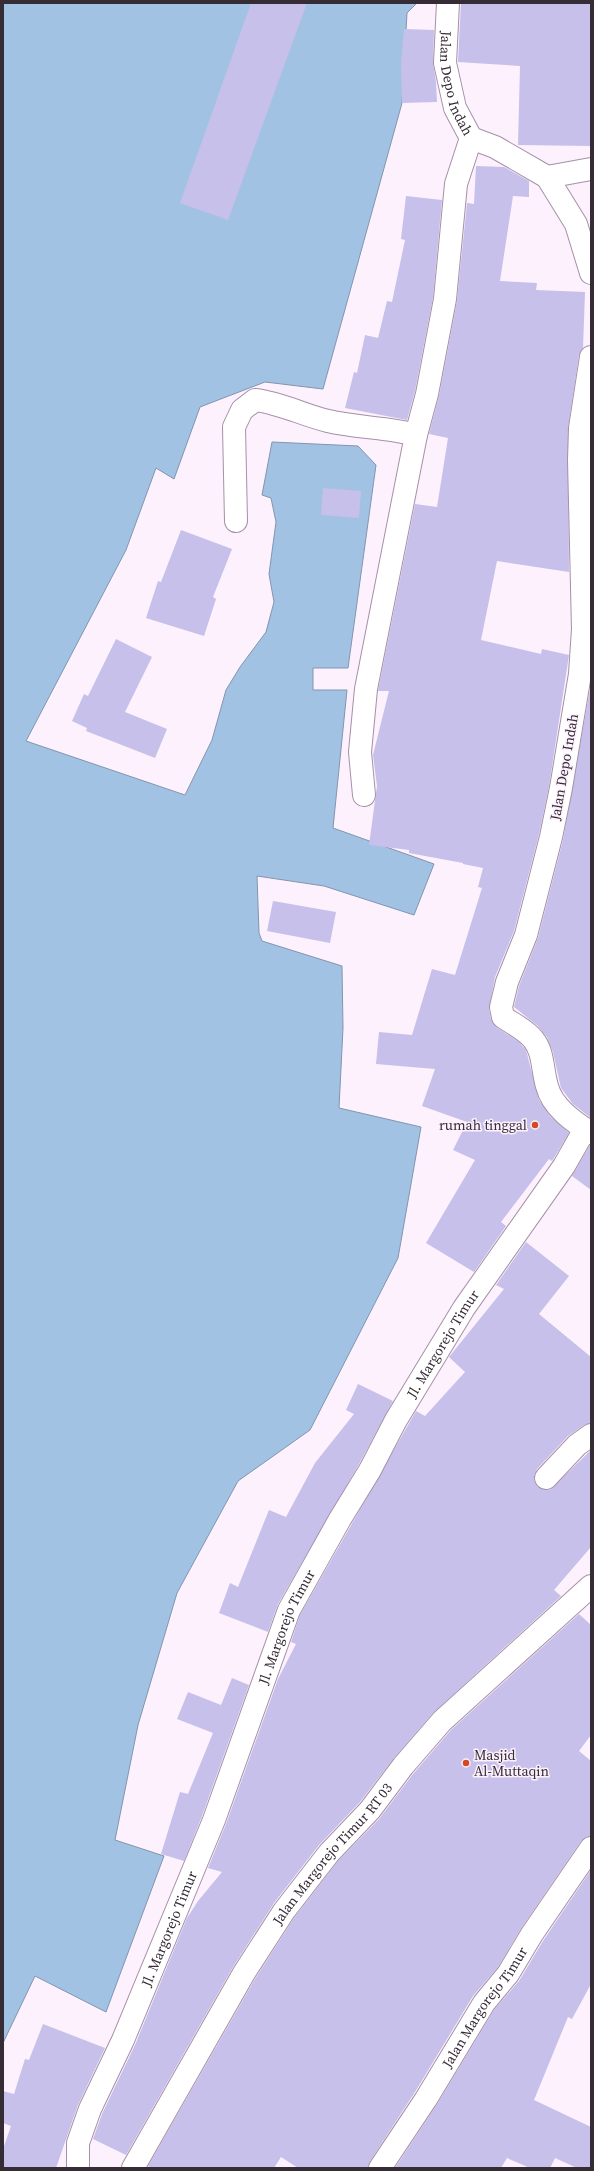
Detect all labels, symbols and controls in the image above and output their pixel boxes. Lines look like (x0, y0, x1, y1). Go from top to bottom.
street label: Jalan Depo Indah (435, 29, 478, 139)
street label: Jalan Depo Indah (545, 712, 583, 823)
place label: rumah tinggal (439, 1115, 527, 1135)
marker: rumah tinggal (530, 1120, 540, 1130)
street label: Jl. Margorejo Timur (401, 1286, 484, 1403)
street label: Jl. Margorejo Timur (253, 1566, 320, 1688)
place label: Masjid Al-Muttaqin (474, 1745, 550, 1781)
marker: Masjid Al-Muttaqin (461, 1758, 471, 1768)
street label: Jalan Margorejo Timur RT 03 (267, 1779, 397, 1930)
street label: Jl. Margorejo Timur (136, 1868, 202, 1991)
street label: Jalan Margorejo Timur (437, 1943, 532, 2072)

